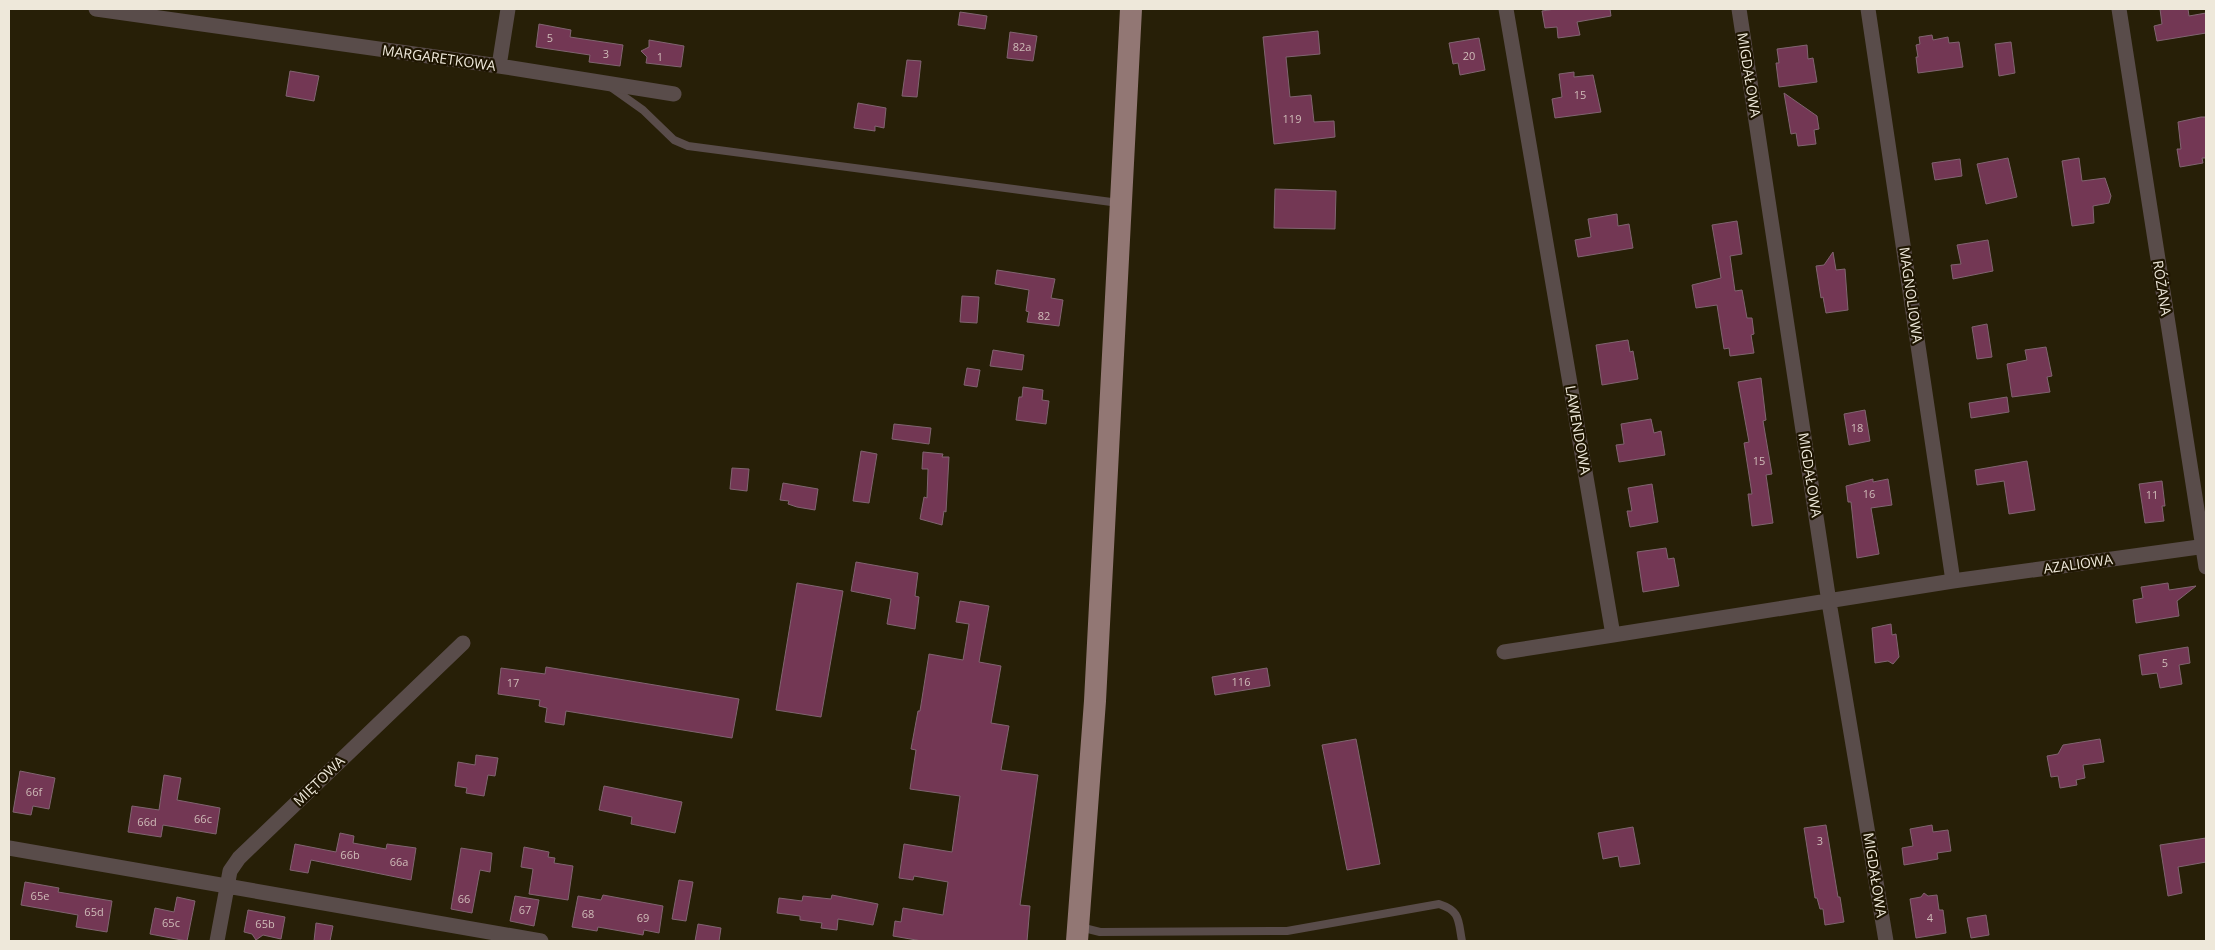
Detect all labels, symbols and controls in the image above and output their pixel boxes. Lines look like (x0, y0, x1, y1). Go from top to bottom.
house number: 5 (547, 30, 553, 45)
street label: MIGDAŁOWA (1733, 31, 1766, 119)
house number: 82a (1013, 39, 1031, 54)
street label: MARGARETKOWA (381, 40, 497, 75)
house number: 3 (603, 46, 609, 61)
house number: 20 (1463, 48, 1475, 63)
house number: 1 (657, 49, 663, 64)
house number: 15 (1574, 87, 1586, 102)
house number: 119 (1283, 111, 1301, 126)
street label: MAGNOLIOWA (1895, 246, 1928, 344)
street label: RÓŻANA (2149, 259, 2176, 317)
house number: 82 (1038, 308, 1050, 323)
street label: LAWENDOWA (1561, 384, 1596, 476)
house number: 18 (1851, 420, 1863, 435)
street label: MIGDAŁOWA (1794, 431, 1827, 519)
house number: 15 (1753, 453, 1765, 468)
house number: 16 (1863, 486, 1875, 501)
house number: 11 (2146, 487, 2158, 502)
street label: AZALIOWA (2042, 549, 2114, 578)
house number: 5 (2162, 655, 2168, 670)
house number: 116 (1232, 674, 1250, 689)
house number: 17 (507, 675, 519, 690)
street label: MIĘTOWA (289, 751, 349, 810)
house number: 66f (26, 784, 43, 799)
house number: 66c (194, 811, 212, 826)
house number: 66d (137, 814, 157, 829)
street label: MIGDAŁOWA (1859, 831, 1892, 919)
house number: 3 (1817, 833, 1823, 848)
house number: 66b (340, 847, 360, 862)
house number: 66a (390, 854, 408, 869)
house number: 65e (31, 888, 49, 903)
house number: 66 (458, 891, 470, 906)
house number: 67 (519, 902, 531, 917)
house number: 65d (84, 904, 104, 919)
house number: 68 (582, 906, 594, 921)
house number: 69 (637, 910, 649, 925)
house number: 4 (1927, 910, 1934, 925)
house number: 65c (162, 915, 180, 930)
house number: 65b (255, 916, 275, 931)

